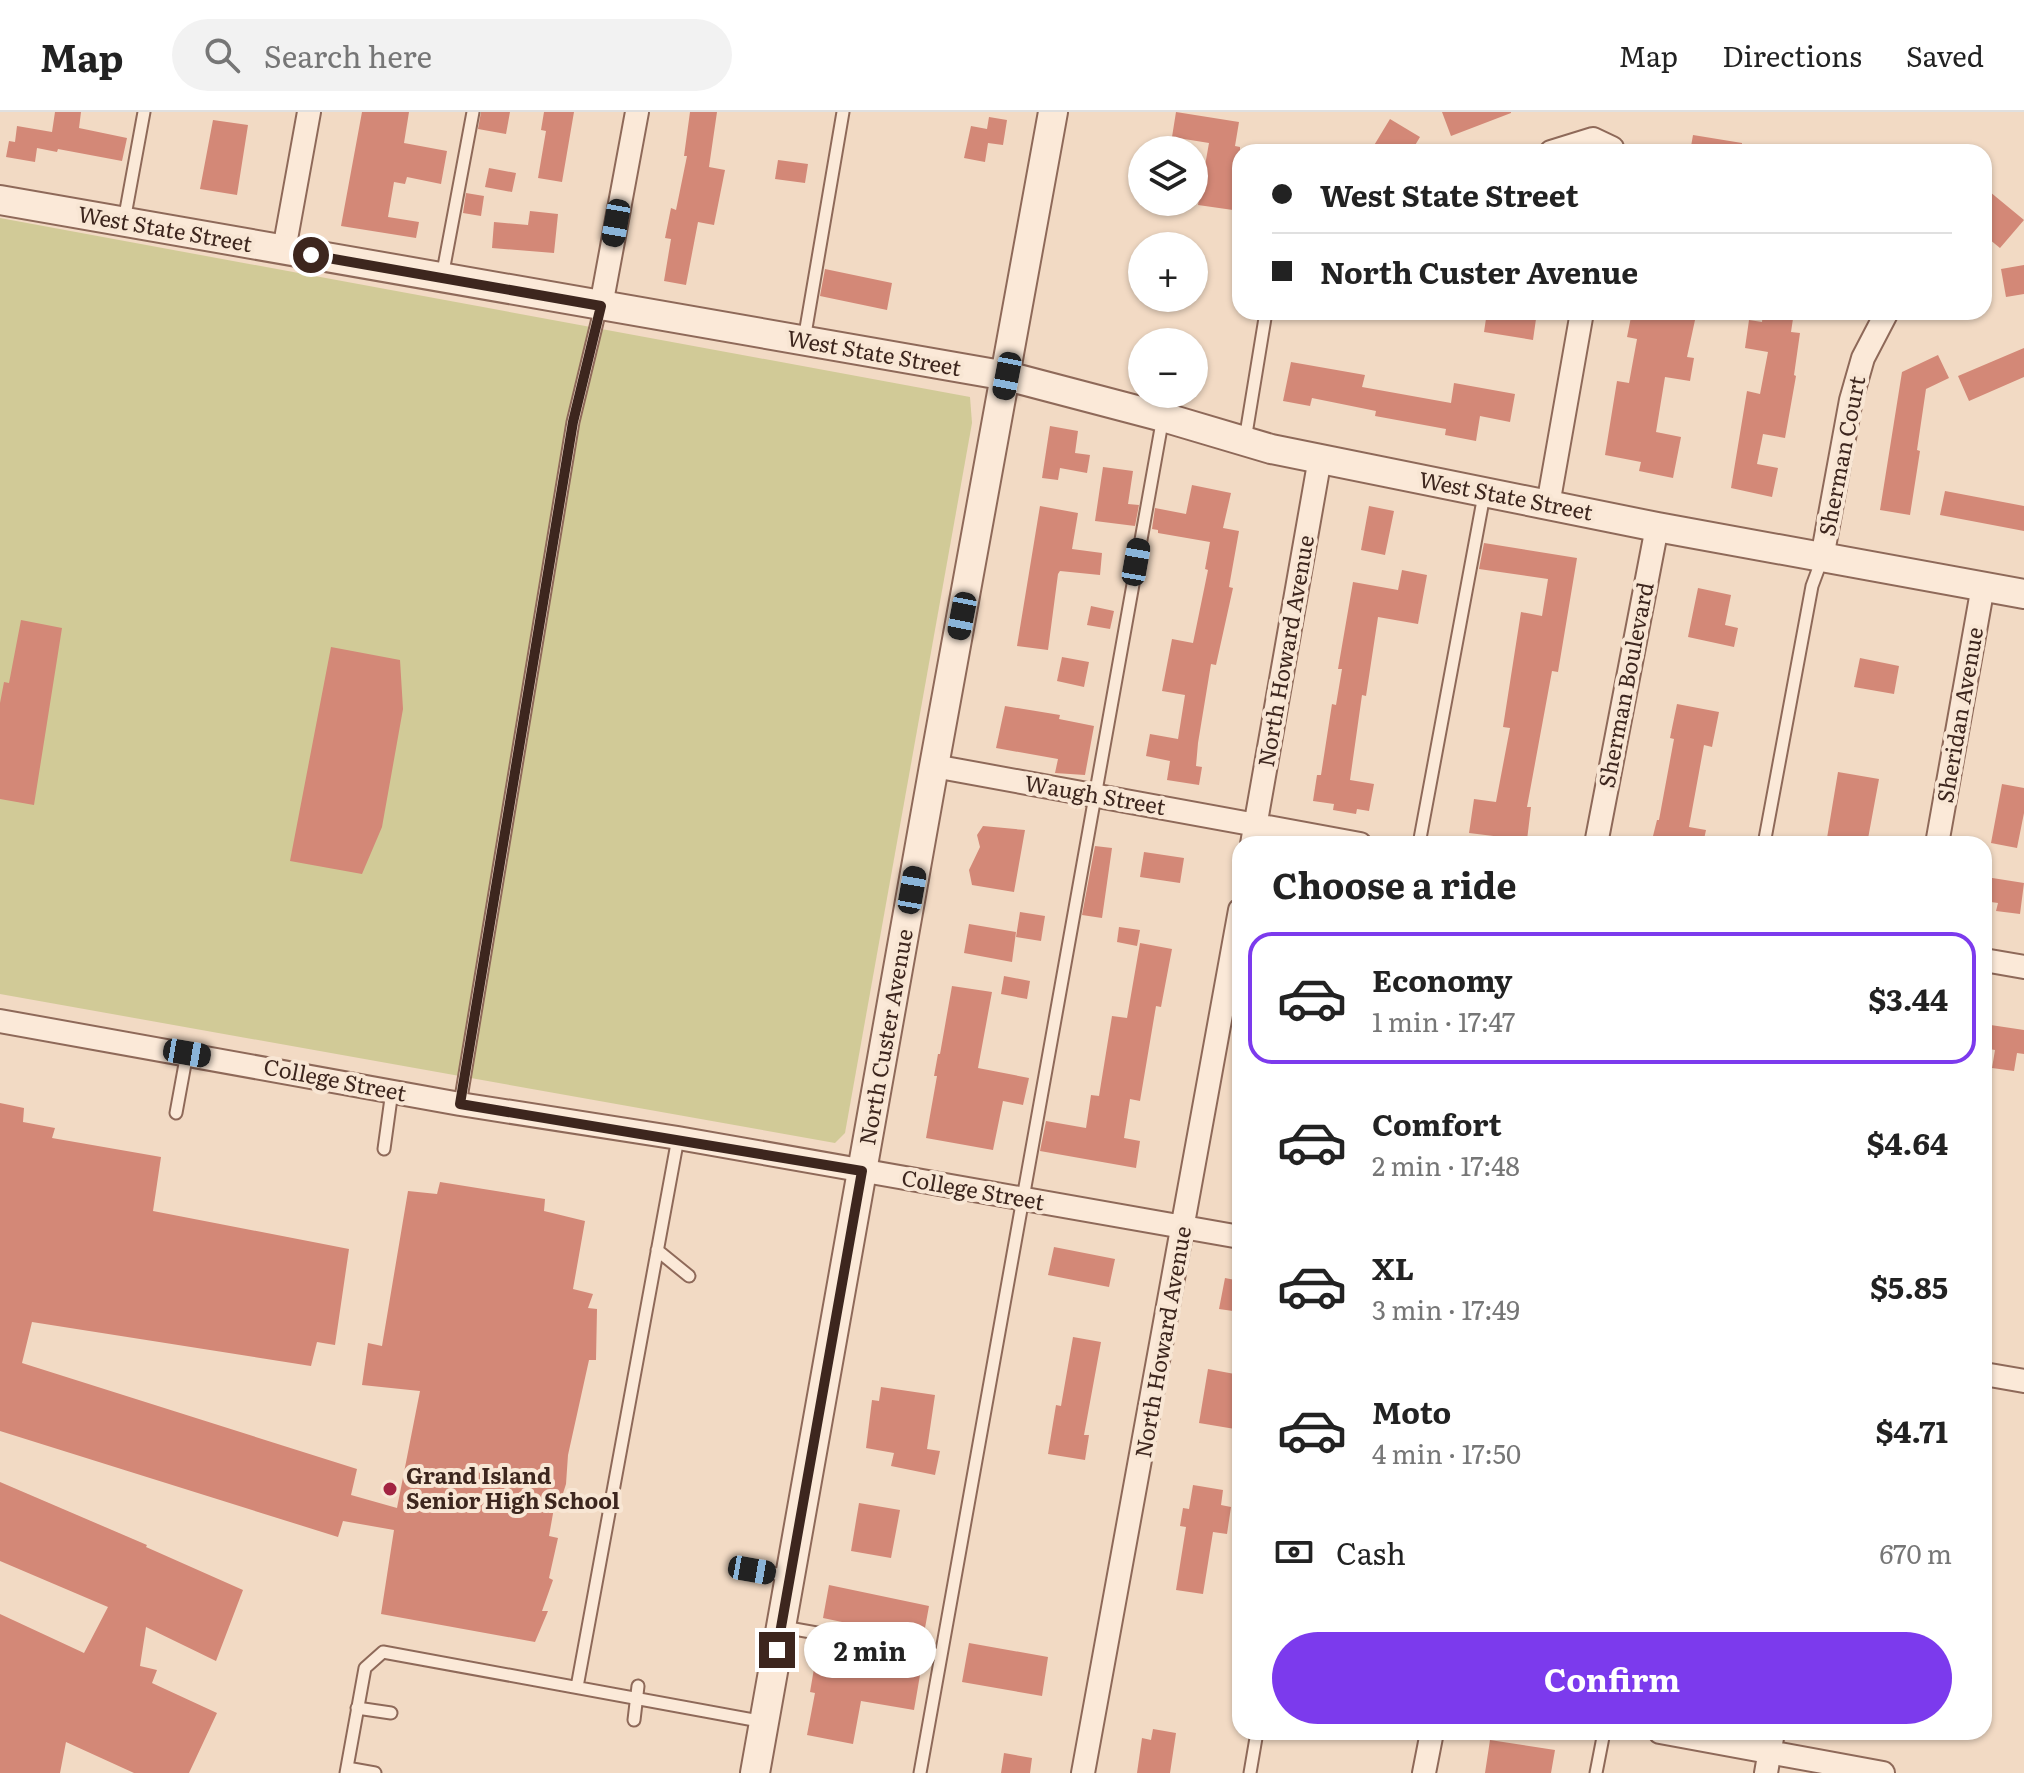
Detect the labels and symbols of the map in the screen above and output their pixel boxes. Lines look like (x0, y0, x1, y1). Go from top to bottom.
street label: West State Street (75, 196, 255, 259)
car (600, 197, 632, 249)
route start (293, 237, 329, 273)
street label: West State Street (784, 320, 964, 383)
car (991, 350, 1023, 402)
street label: Sherman Court (1809, 373, 1872, 539)
street label: West State Street (1417, 461, 1596, 528)
street label: North Howard Avenue (1248, 532, 1321, 769)
car (1120, 536, 1152, 588)
street label: Sherman Boulevard (1588, 579, 1661, 790)
car (946, 590, 978, 642)
street label: Sheridan Avenue (1927, 624, 1990, 805)
street label: Waugh Street (1022, 765, 1169, 822)
car (896, 864, 928, 916)
street label: North Custer Avenue (849, 926, 920, 1147)
car (161, 1037, 213, 1069)
street label: College Street (261, 1049, 409, 1109)
street label: College Street (899, 1160, 1047, 1217)
street label: North Howard Avenue (1125, 1223, 1198, 1460)
place label: Grand Island Senior High School (406, 1458, 620, 1516)
marker: Grand Island Senior High School (381, 1480, 399, 1498)
car (726, 1554, 778, 1586)
callout: 2 min (805, 1622, 937, 1678)
route end (759, 1632, 795, 1668)

